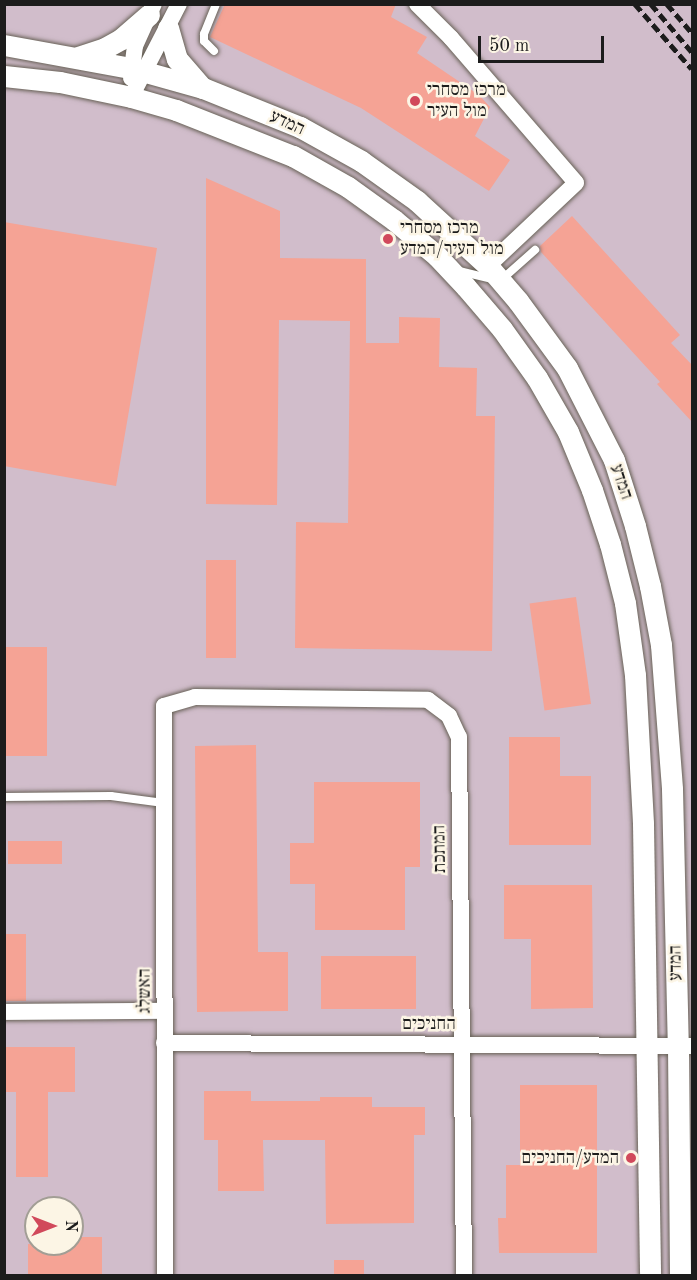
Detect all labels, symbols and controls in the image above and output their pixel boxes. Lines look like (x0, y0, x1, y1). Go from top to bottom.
scale bar (481, 24, 607, 62)
text: 50 m (489, 37, 529, 55)
place label: מרכז מסחרי מול העיר (427, 80, 506, 122)
marker: מרכז מסחרי מול העיר (408, 94, 422, 108)
street label: המדע (266, 106, 308, 140)
place label: מרכז מסחרי מול העיר/המדע (400, 218, 504, 260)
marker: מרכז מסחרי מול העיר/המדע (381, 232, 395, 246)
street label: המדע (605, 462, 637, 502)
street label: המתכת (429, 825, 451, 873)
street label: המדע (665, 945, 687, 981)
street label: האשלג (134, 969, 156, 1013)
street label: החניכים (402, 1013, 456, 1035)
place label: המדע/החניכים (522, 1147, 619, 1169)
marker: המדע/החניכים (624, 1151, 638, 1165)
north arrow (24, 1196, 84, 1256)
text: N (62, 1220, 78, 1232)

